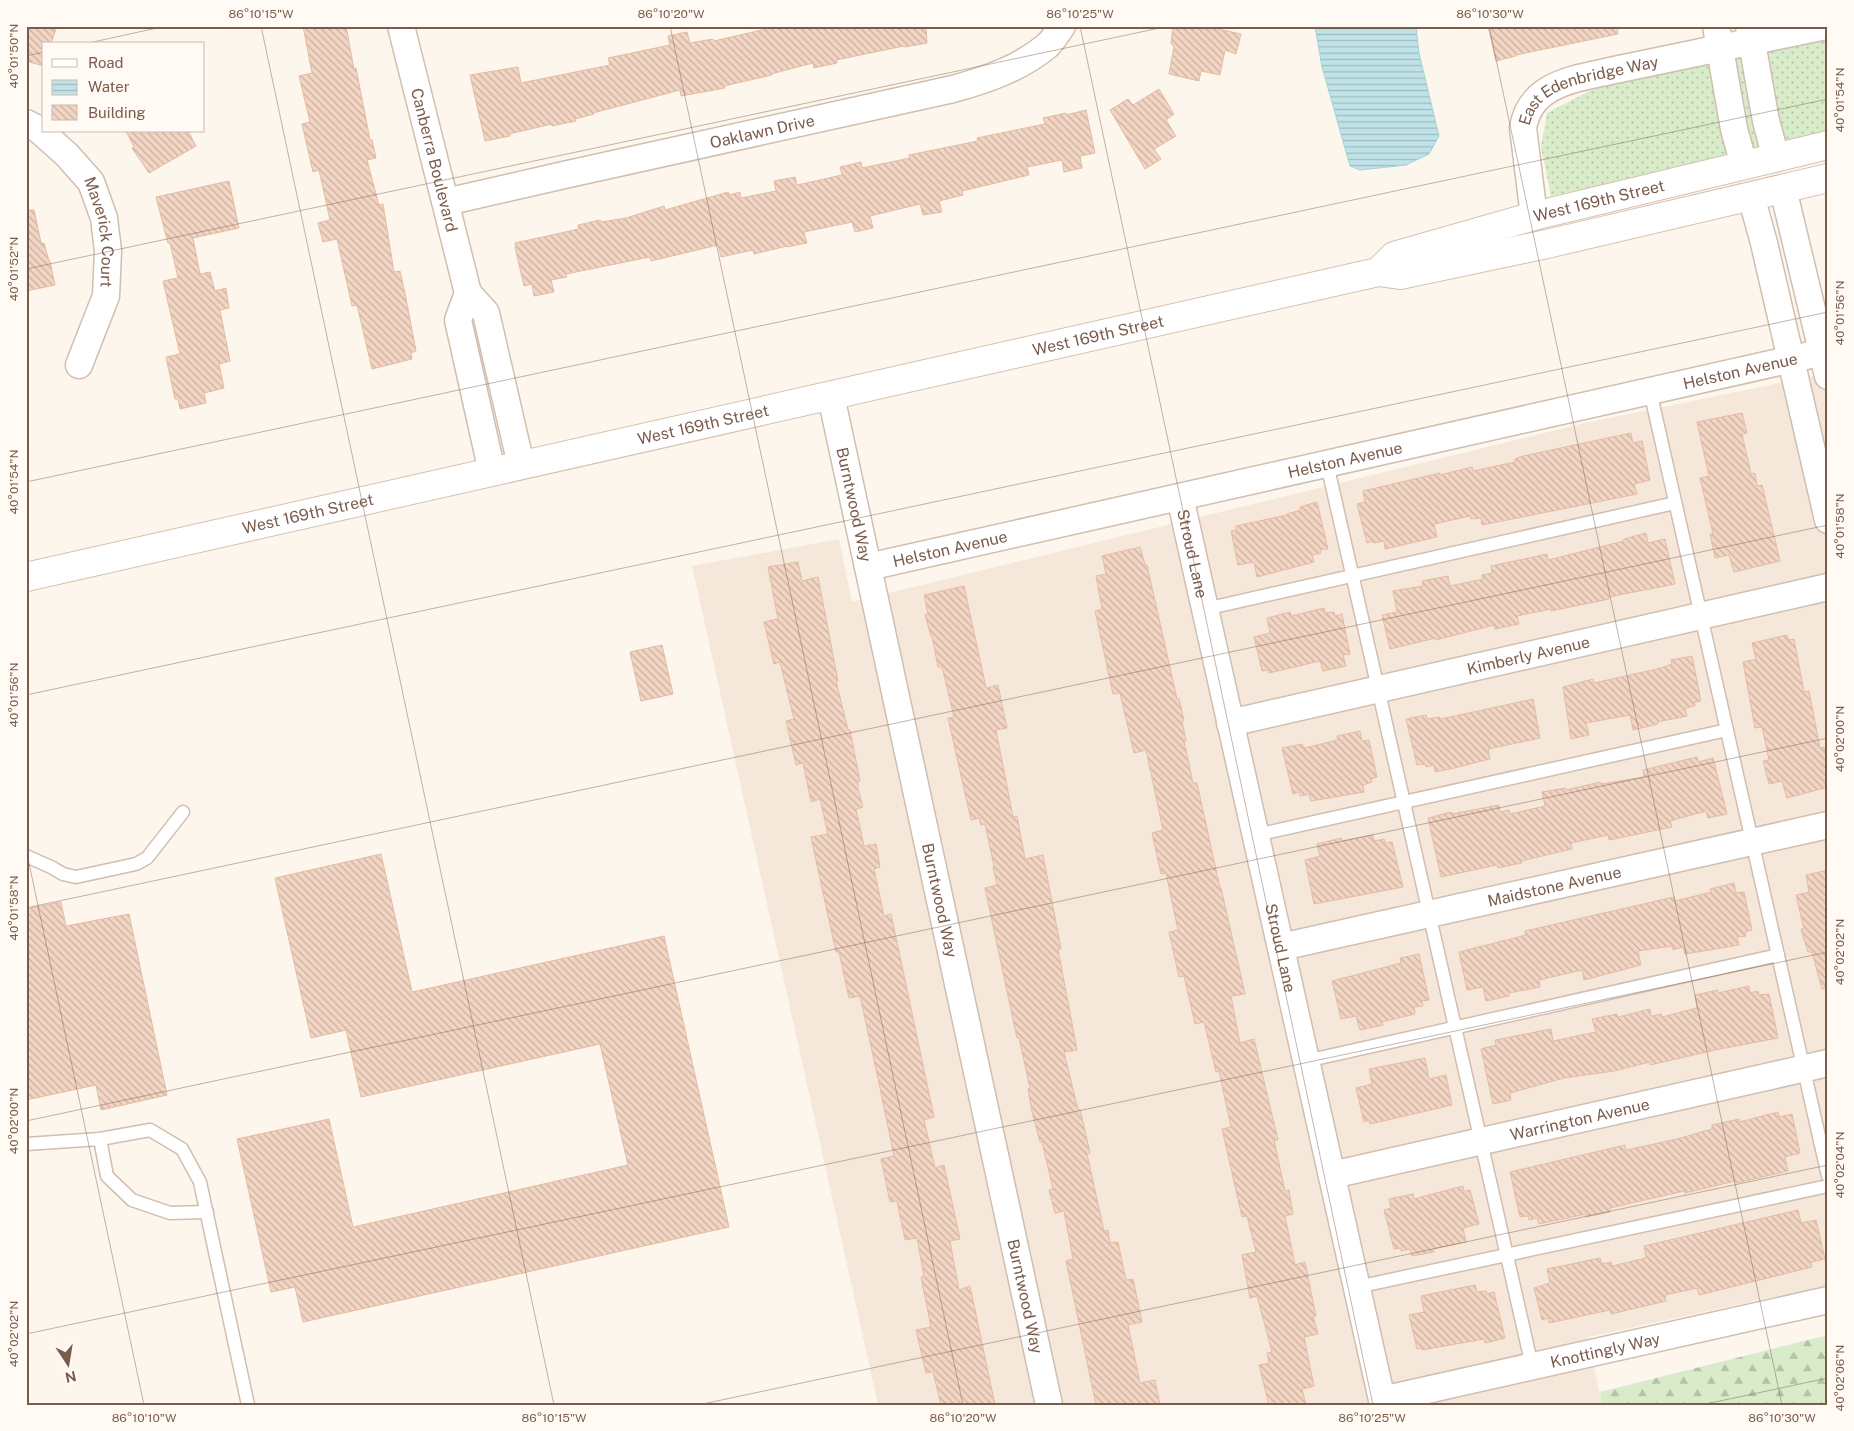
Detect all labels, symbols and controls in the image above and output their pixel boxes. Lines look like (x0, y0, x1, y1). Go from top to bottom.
text: 86°10'15"W (228, 7, 294, 21)
text: 86°10'20"W (638, 7, 705, 21)
text: 86°10'25"W (1046, 7, 1114, 21)
text: 86°10'30"W (1456, 7, 1524, 21)
text: 40°01'50"N (7, 24, 21, 88)
legend (42, 42, 205, 132)
street label: East Edenbridge Way (1515, 52, 1661, 127)
text: Road (88, 54, 124, 71)
text: 40°01'54"N (1833, 67, 1847, 133)
text: Water (88, 78, 130, 95)
street label: Canberra Boulevard (407, 86, 461, 234)
text: Building (88, 104, 146, 121)
street label: Oaklawn Drive (708, 111, 816, 152)
street label: Maverick Court (80, 174, 117, 288)
street label: West 169th Street (1532, 176, 1666, 226)
text: 40°01'52"N (7, 237, 21, 301)
text: 40°01'56"N (1833, 281, 1847, 345)
street label: West 169th Street (1031, 312, 1166, 360)
street label: Helston Avenue (1681, 349, 1799, 393)
street label: West 169th Street (636, 401, 771, 449)
street label: Helston Avenue (1286, 438, 1404, 482)
street label: Burntwood Way (832, 446, 876, 564)
text: 40°01'54"N (7, 449, 21, 515)
street label: West 169th Street (241, 490, 376, 538)
text: 40°01'58"N (1833, 493, 1847, 559)
street label: Stroud Lane (1173, 507, 1211, 600)
street label: Helston Avenue (891, 527, 1009, 571)
street label: Kimberly Avenue (1465, 632, 1592, 679)
text: 40°01'56"N (7, 663, 21, 727)
text: 40°02'00"N (1833, 706, 1847, 772)
street label: Burntwood Way (918, 841, 961, 960)
street label: Maidstone Avenue (1486, 862, 1623, 911)
text: 40°01'58"N (7, 875, 21, 941)
street label: Stroud Lane (1261, 902, 1300, 994)
text: 40°02'02"N (1833, 919, 1847, 985)
text: 40°02'00"N (7, 1088, 21, 1154)
street label: Warrington Avenue (1508, 1095, 1651, 1145)
text: 40°02'04"N (1833, 1132, 1847, 1198)
street label: Burntwood Way (1003, 1237, 1047, 1356)
text: 40°02'02"N (7, 1301, 21, 1367)
street label: Knottingly Way (1548, 1329, 1662, 1372)
north arrow (42, 1338, 92, 1388)
text: 40°02'06"N (1833, 1345, 1847, 1411)
text: N (64, 1368, 78, 1386)
text: 86°10'10"W (112, 1411, 177, 1425)
text: 86°10'15"W (521, 1411, 587, 1425)
text: 86°10'20"W (930, 1411, 997, 1425)
text: 86°10'25"W (1338, 1411, 1406, 1425)
text: 86°10'30"W (1748, 1411, 1816, 1425)

